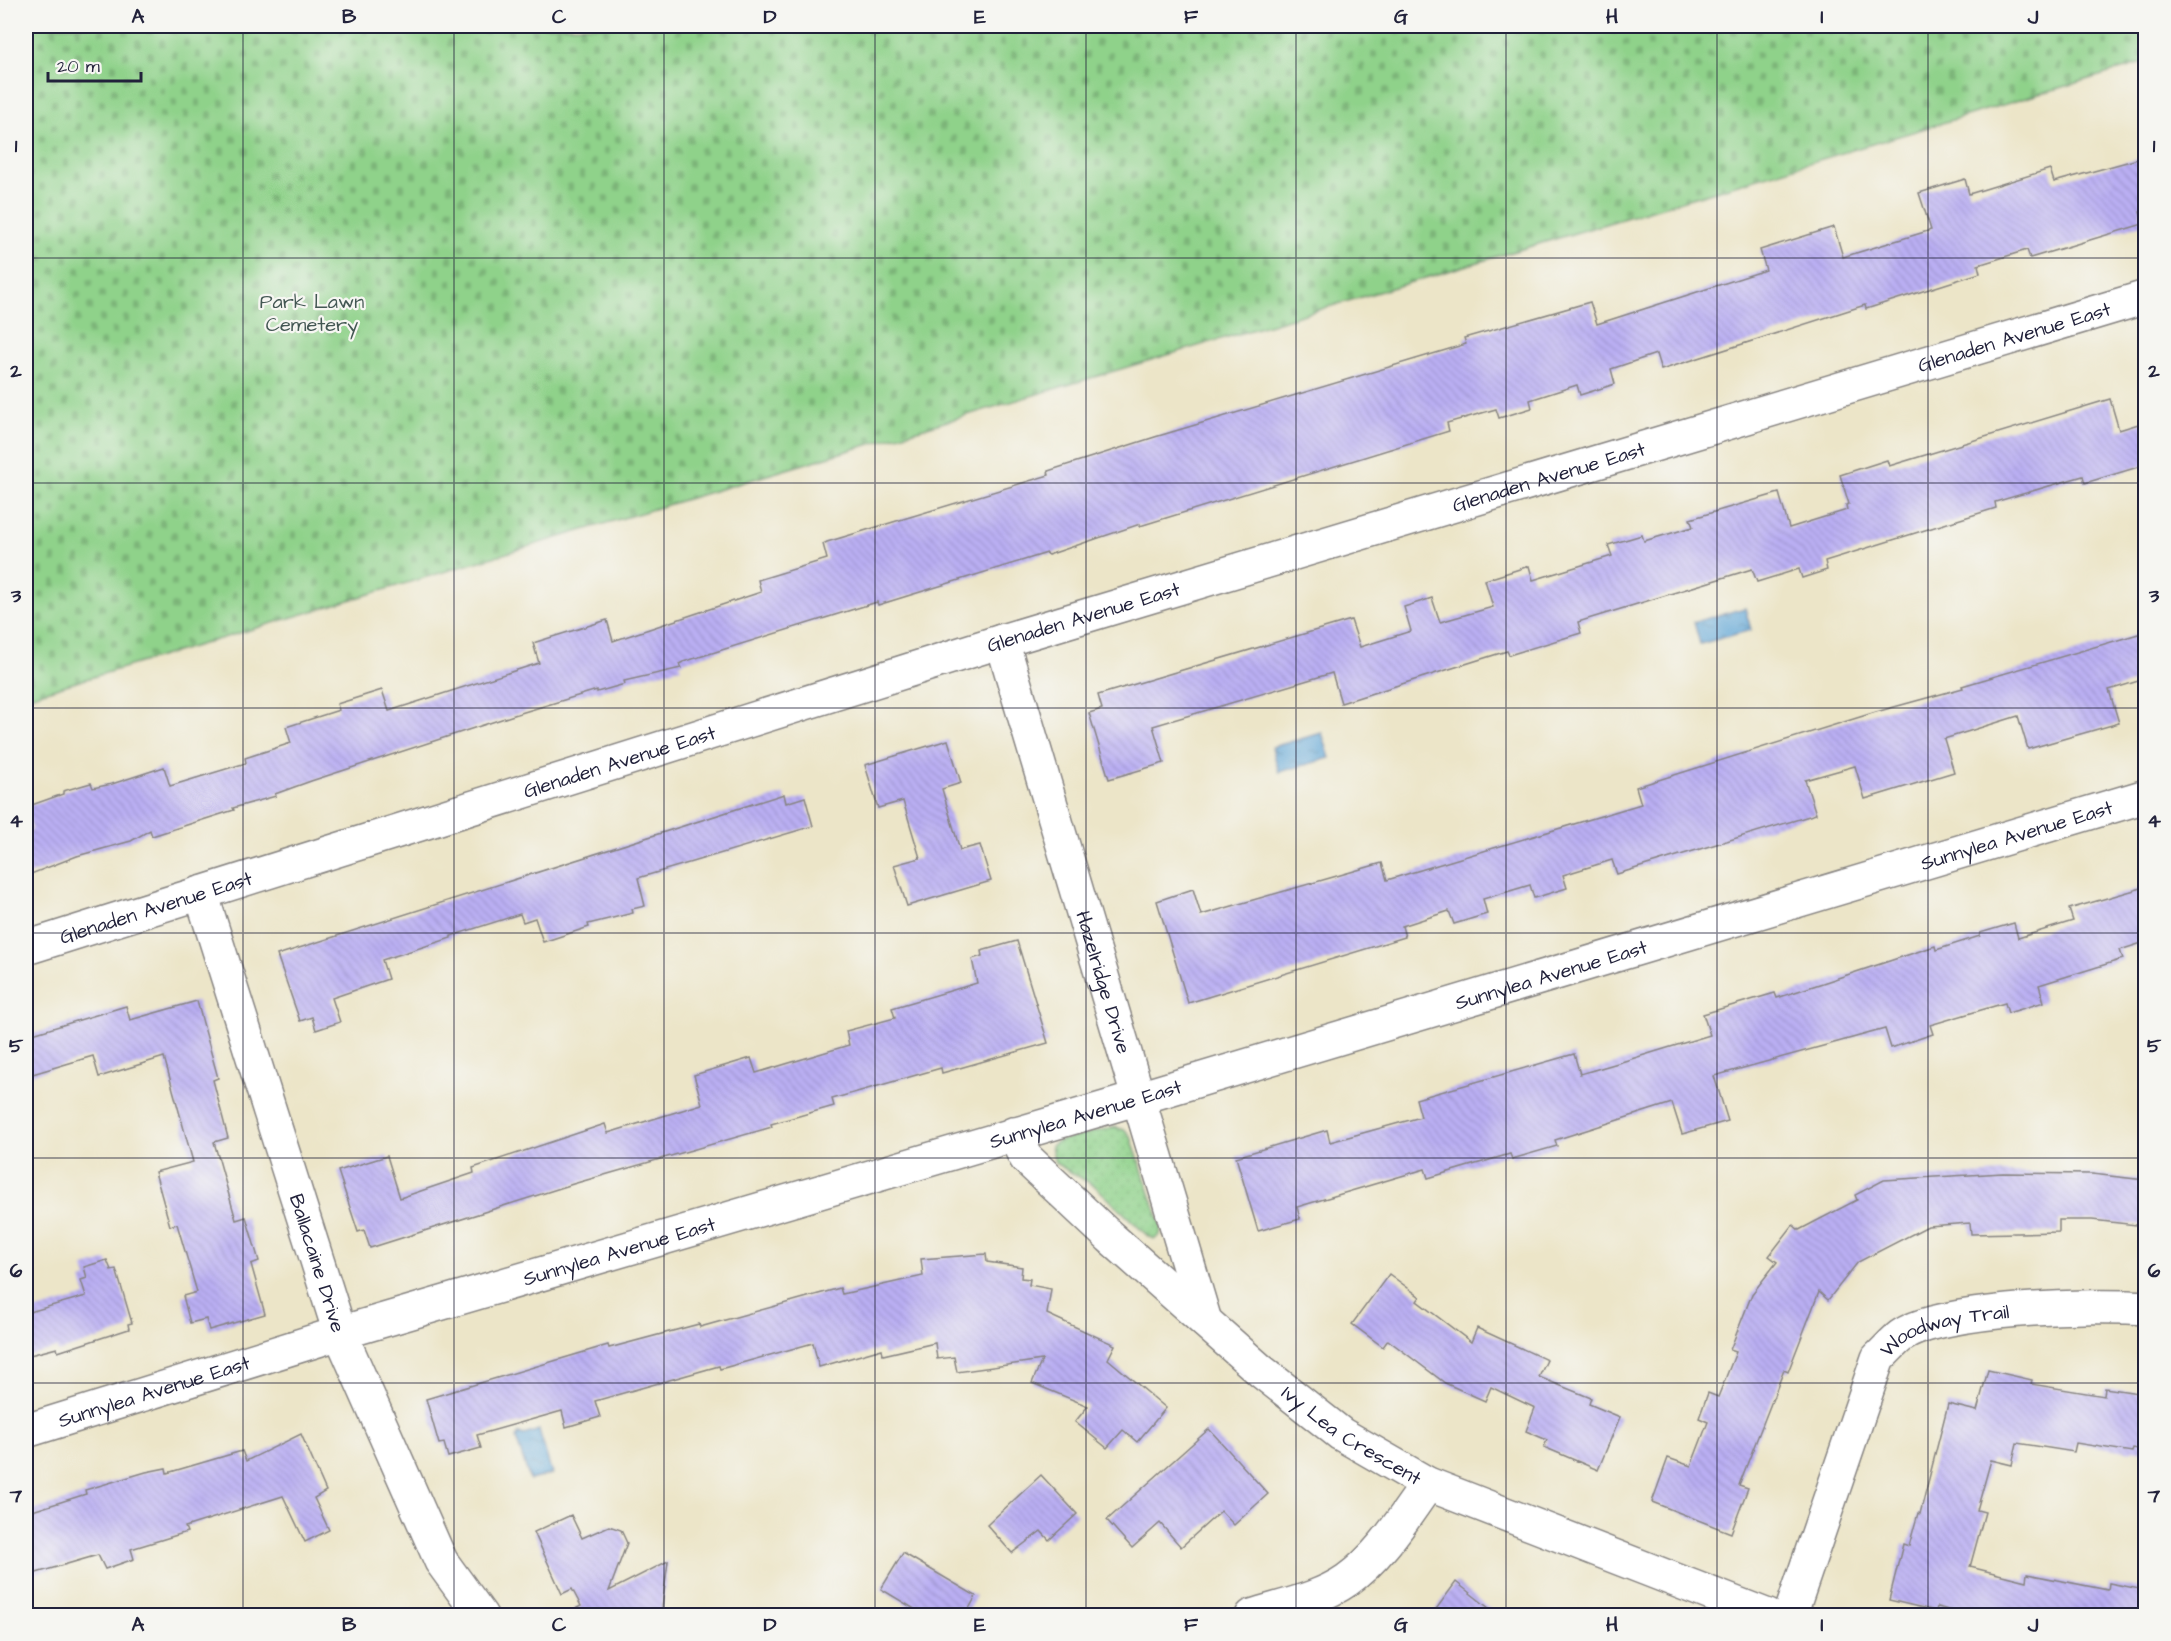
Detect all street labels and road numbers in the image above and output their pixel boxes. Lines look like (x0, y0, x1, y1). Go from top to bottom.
street label: Glenaden Avenue East (1914, 295, 2114, 380)
street label: Glenaden Avenue East (1449, 435, 1649, 520)
street label: Glenaden Avenue East (983, 575, 1184, 660)
street label: Glenaden Avenue East (520, 719, 719, 806)
street label: Sunnylea Avenue East (1917, 794, 2116, 878)
street label: Glenaden Avenue East (56, 865, 256, 952)
street label: Hazelridge Drive (1068, 908, 1138, 1057)
street label: Sunnylea Avenue East (1452, 933, 1651, 1017)
street label: Sunnylea Avenue East (986, 1073, 1185, 1156)
street label: Ballacaine Drive (282, 1190, 352, 1336)
street label: Sunnylea Avenue East (520, 1210, 719, 1293)
street label: Woodway Trail (1874, 1298, 2010, 1364)
street label: Sunnylea Avenue East (55, 1349, 254, 1435)
street label: Ivy Lea Crescent (1275, 1379, 1427, 1492)

